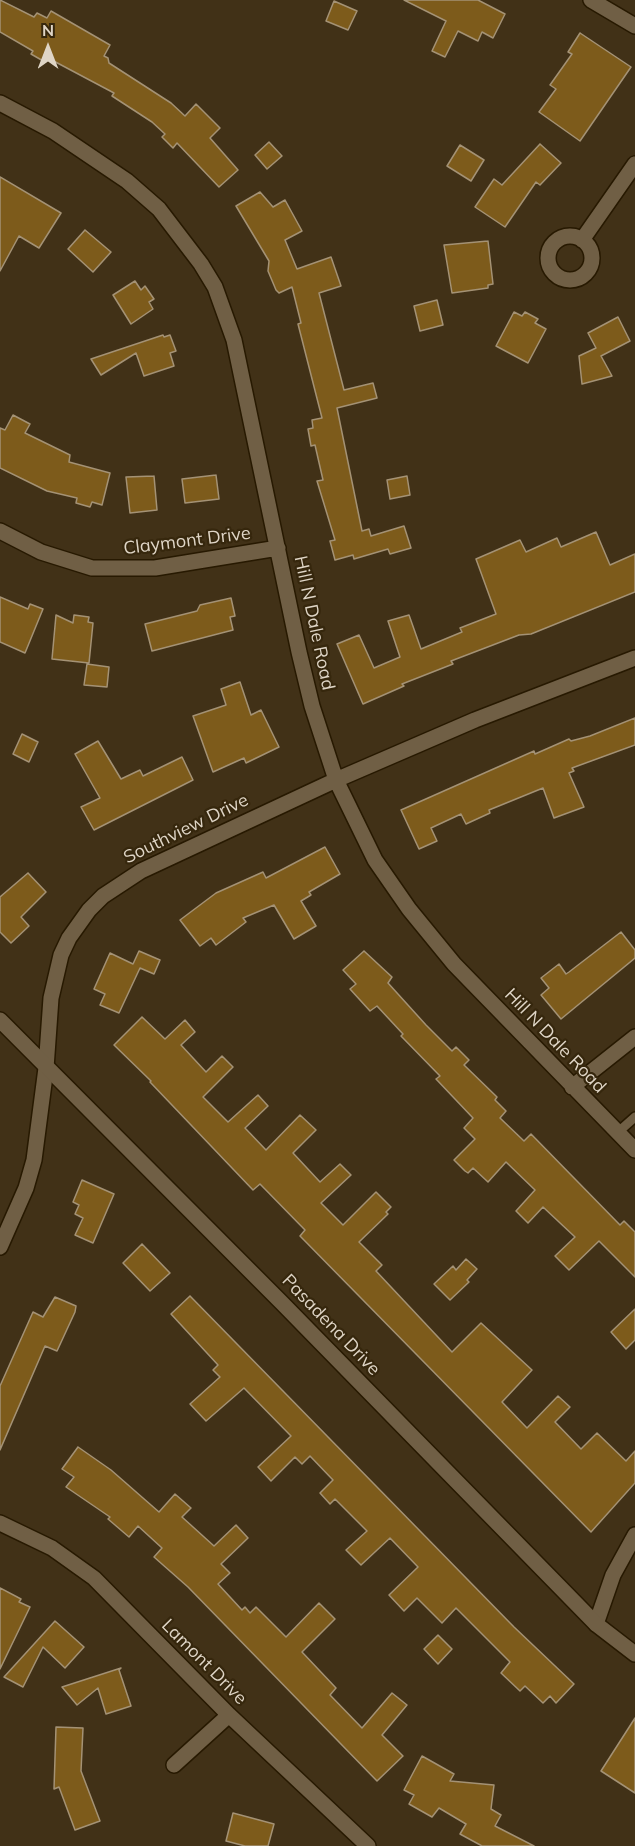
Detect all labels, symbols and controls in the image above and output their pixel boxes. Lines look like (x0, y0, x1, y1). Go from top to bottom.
north arrow (18, 18, 78, 78)
text: N (42, 20, 54, 40)
street label: Claymont Drive (122, 522, 252, 560)
street label: Hill N Dale Road (289, 554, 339, 692)
street label: Southview Drive (120, 789, 252, 869)
street label: Hill N Dale Road (500, 984, 610, 1098)
street label: Pasadena Drive (277, 1270, 385, 1380)
street label: Lamont Drive (157, 1615, 251, 1709)

